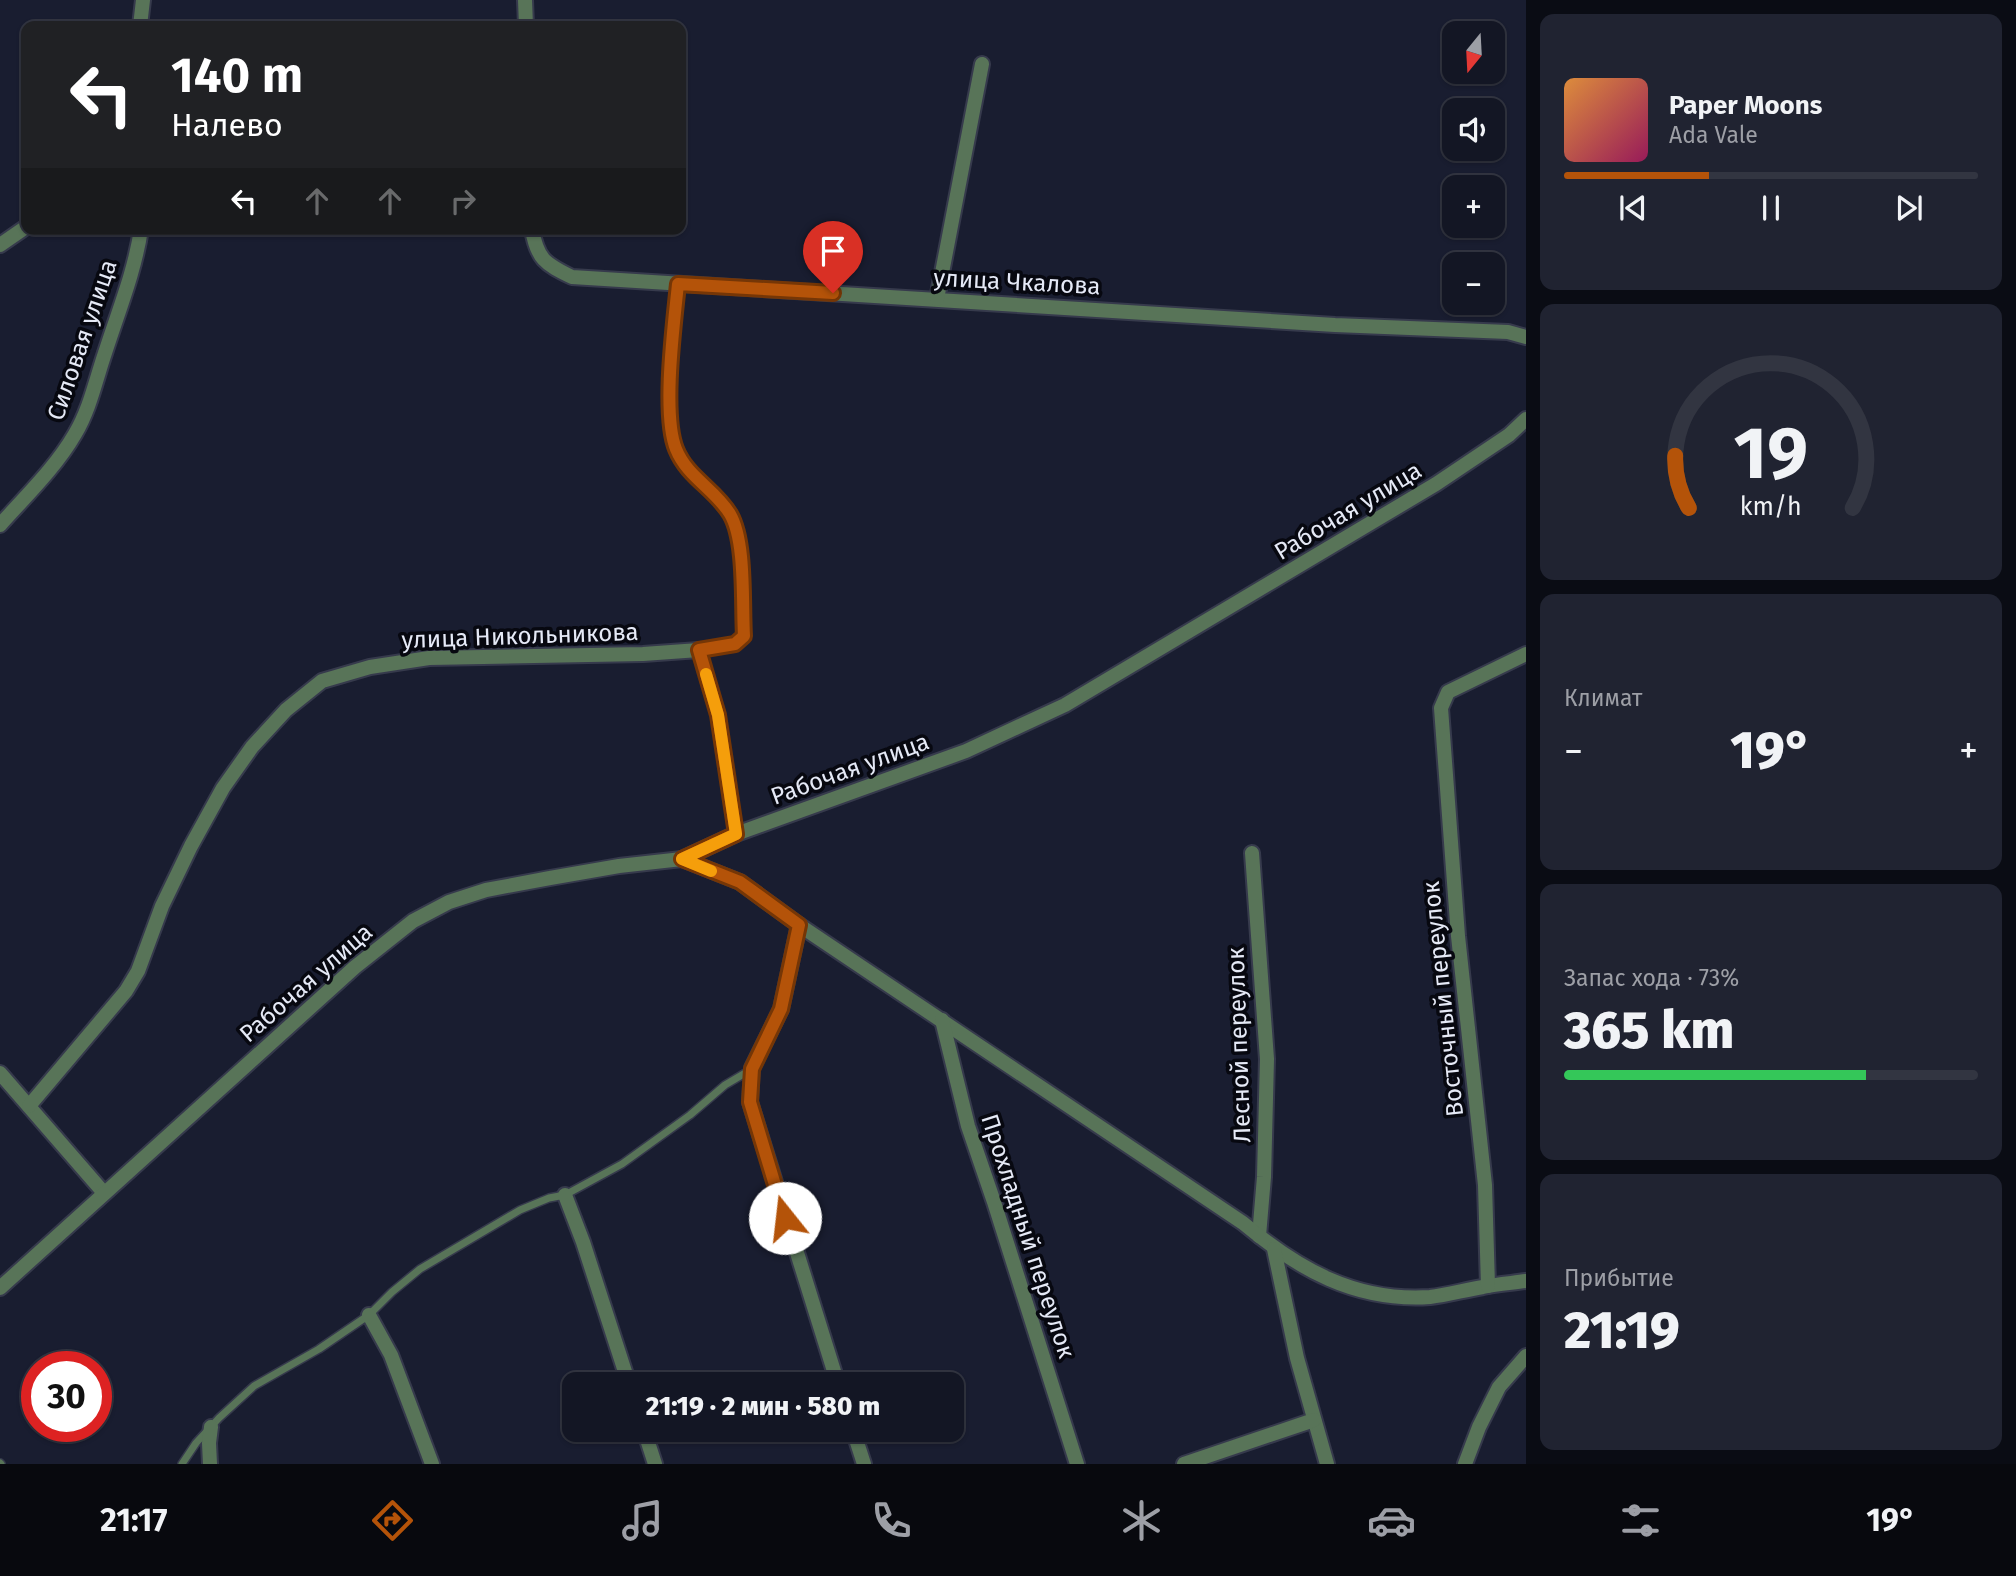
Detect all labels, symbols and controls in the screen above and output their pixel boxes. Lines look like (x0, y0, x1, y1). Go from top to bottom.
north arrow (1442, 21, 1505, 84)
map controls (1442, 21, 1505, 315)
text: 140 m (171, 46, 303, 105)
icon: left (56, 49, 147, 140)
text: Paper Moons (1669, 90, 1822, 121)
button: sound (1442, 98, 1505, 161)
text: Налево (171, 106, 283, 144)
text: Ada Vale (1669, 121, 1758, 149)
button: + (1442, 175, 1505, 238)
icon: left (225, 182, 263, 220)
icon: ahead (298, 182, 336, 220)
icon: ahead (371, 182, 409, 220)
icon: right (444, 182, 482, 220)
icon: previous (1614, 189, 1652, 227)
icon: pause (1752, 189, 1790, 227)
icon: next (1890, 189, 1928, 227)
pin (803, 221, 863, 293)
icon: arrive (814, 232, 852, 270)
button: − (1442, 252, 1505, 315)
street label: Силовая улица (41, 256, 123, 424)
street label: улица Чкалова (933, 264, 1101, 300)
text: 19 (1734, 410, 1808, 497)
street label: Рабочая улица (1269, 456, 1427, 566)
text: km/h (1740, 492, 1802, 522)
street label: улица Никольникова (401, 618, 639, 654)
text: Климат (1564, 684, 1642, 712)
text: 19° (1730, 719, 1812, 782)
street label: Рабочая улица (767, 727, 933, 811)
text: − (1564, 728, 1583, 774)
text: + (1959, 728, 1978, 774)
street label: Восточный переулок (1417, 879, 1469, 1118)
street label: Рабочая улица (234, 918, 378, 1048)
street label: Лесной переулок (1222, 946, 1256, 1143)
text: Запас хода · 73% (1564, 964, 1739, 992)
text: 365 km (1564, 999, 1734, 1062)
street label: Прохладный переулок (975, 1110, 1081, 1362)
position arrow (748, 1181, 822, 1255)
text: Прибытие (1564, 1264, 1674, 1292)
text: 21:19 (1564, 1299, 1680, 1362)
speed limit sign: 30 (21, 1351, 112, 1442)
text: 21:19 · 2 мин · 580 m (646, 1391, 880, 1422)
icon: directions (368, 1496, 417, 1545)
icon: music (618, 1496, 667, 1545)
icon: phone (867, 1496, 916, 1545)
icon: climate (1117, 1496, 1166, 1545)
icon: car (1367, 1496, 1416, 1545)
icon: filters (1616, 1496, 1665, 1545)
text: 21:17 (100, 1501, 167, 1539)
text: 19° (1866, 1501, 1916, 1539)

